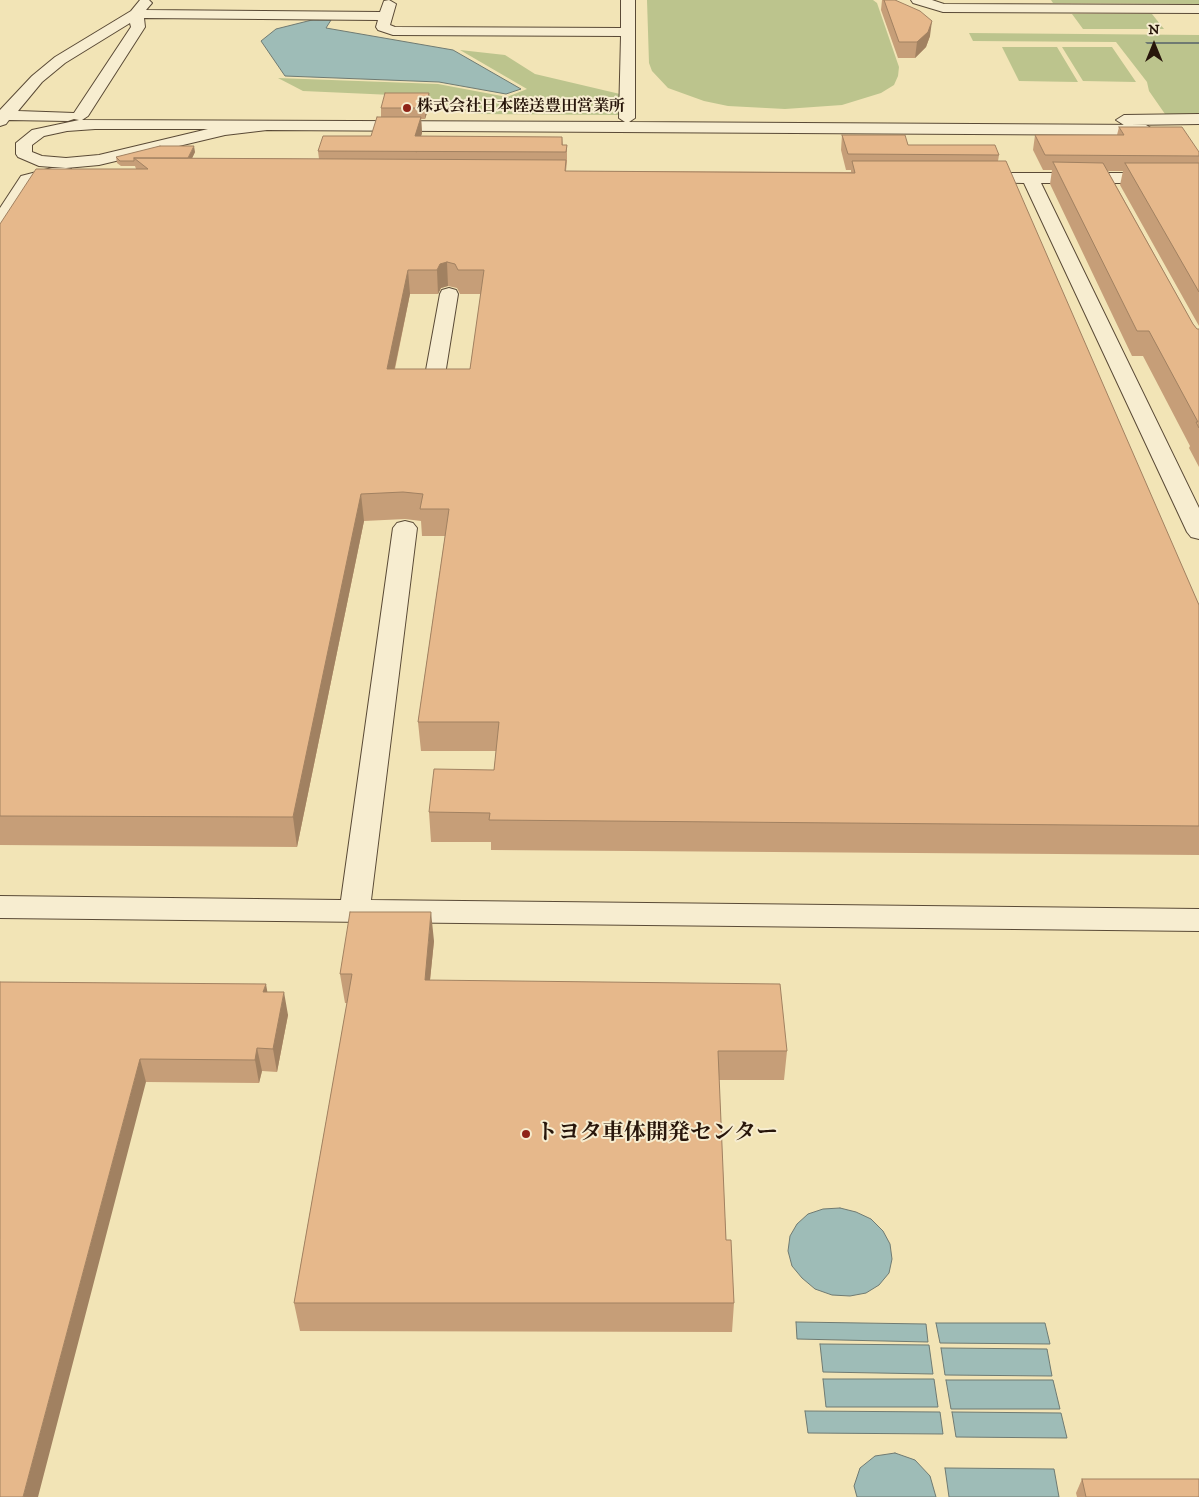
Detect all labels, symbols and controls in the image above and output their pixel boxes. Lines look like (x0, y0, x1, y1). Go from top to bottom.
north arrow (1129, 20, 1179, 70)
text: N (1148, 21, 1160, 39)
place label: 株式会社日本陸送豊田営業所 (417, 98, 625, 118)
marker: 株式会社日本陸送豊田営業所 (401, 102, 413, 114)
place label: トヨタ車体開発センター (536, 1121, 778, 1147)
marker: トヨタ車体開発センター (520, 1128, 532, 1140)

